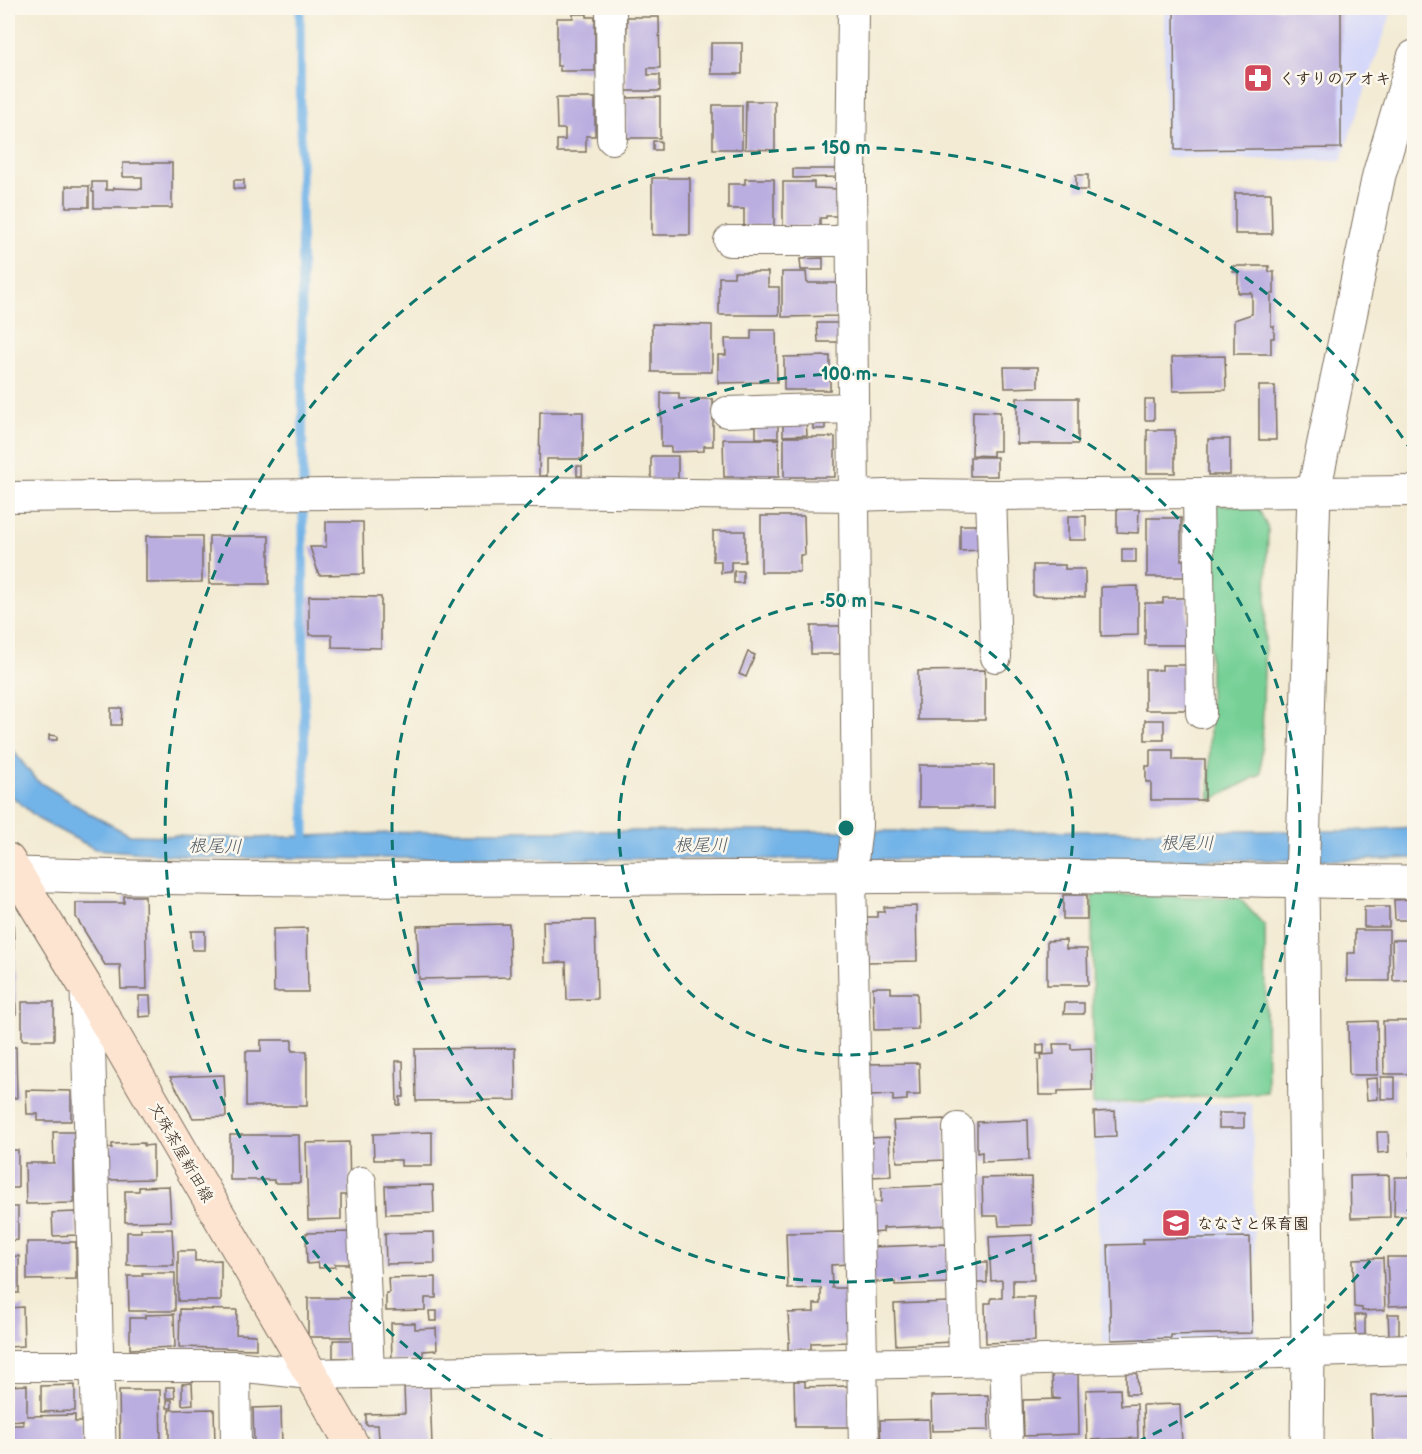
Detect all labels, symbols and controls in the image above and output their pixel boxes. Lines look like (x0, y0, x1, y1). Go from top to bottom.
pharmacy icon: くすりのアオキ (1242, 62, 1274, 94)
place label: くすりのアオキ (1279, 70, 1391, 89)
text: 150 m (821, 138, 871, 159)
text: 100 m (821, 364, 871, 385)
text: 50 m (825, 591, 867, 612)
centre of rings (836, 818, 856, 838)
water label: 根尾川 (1160, 833, 1214, 854)
water label: 根尾川 (674, 835, 728, 856)
water label: 根尾川 (188, 836, 242, 857)
street label: 文殊茶屋新田線 (144, 1099, 217, 1206)
school or university icon: ななさと保育園 (1160, 1207, 1192, 1239)
place label: ななさと保育園 (1197, 1215, 1309, 1234)

